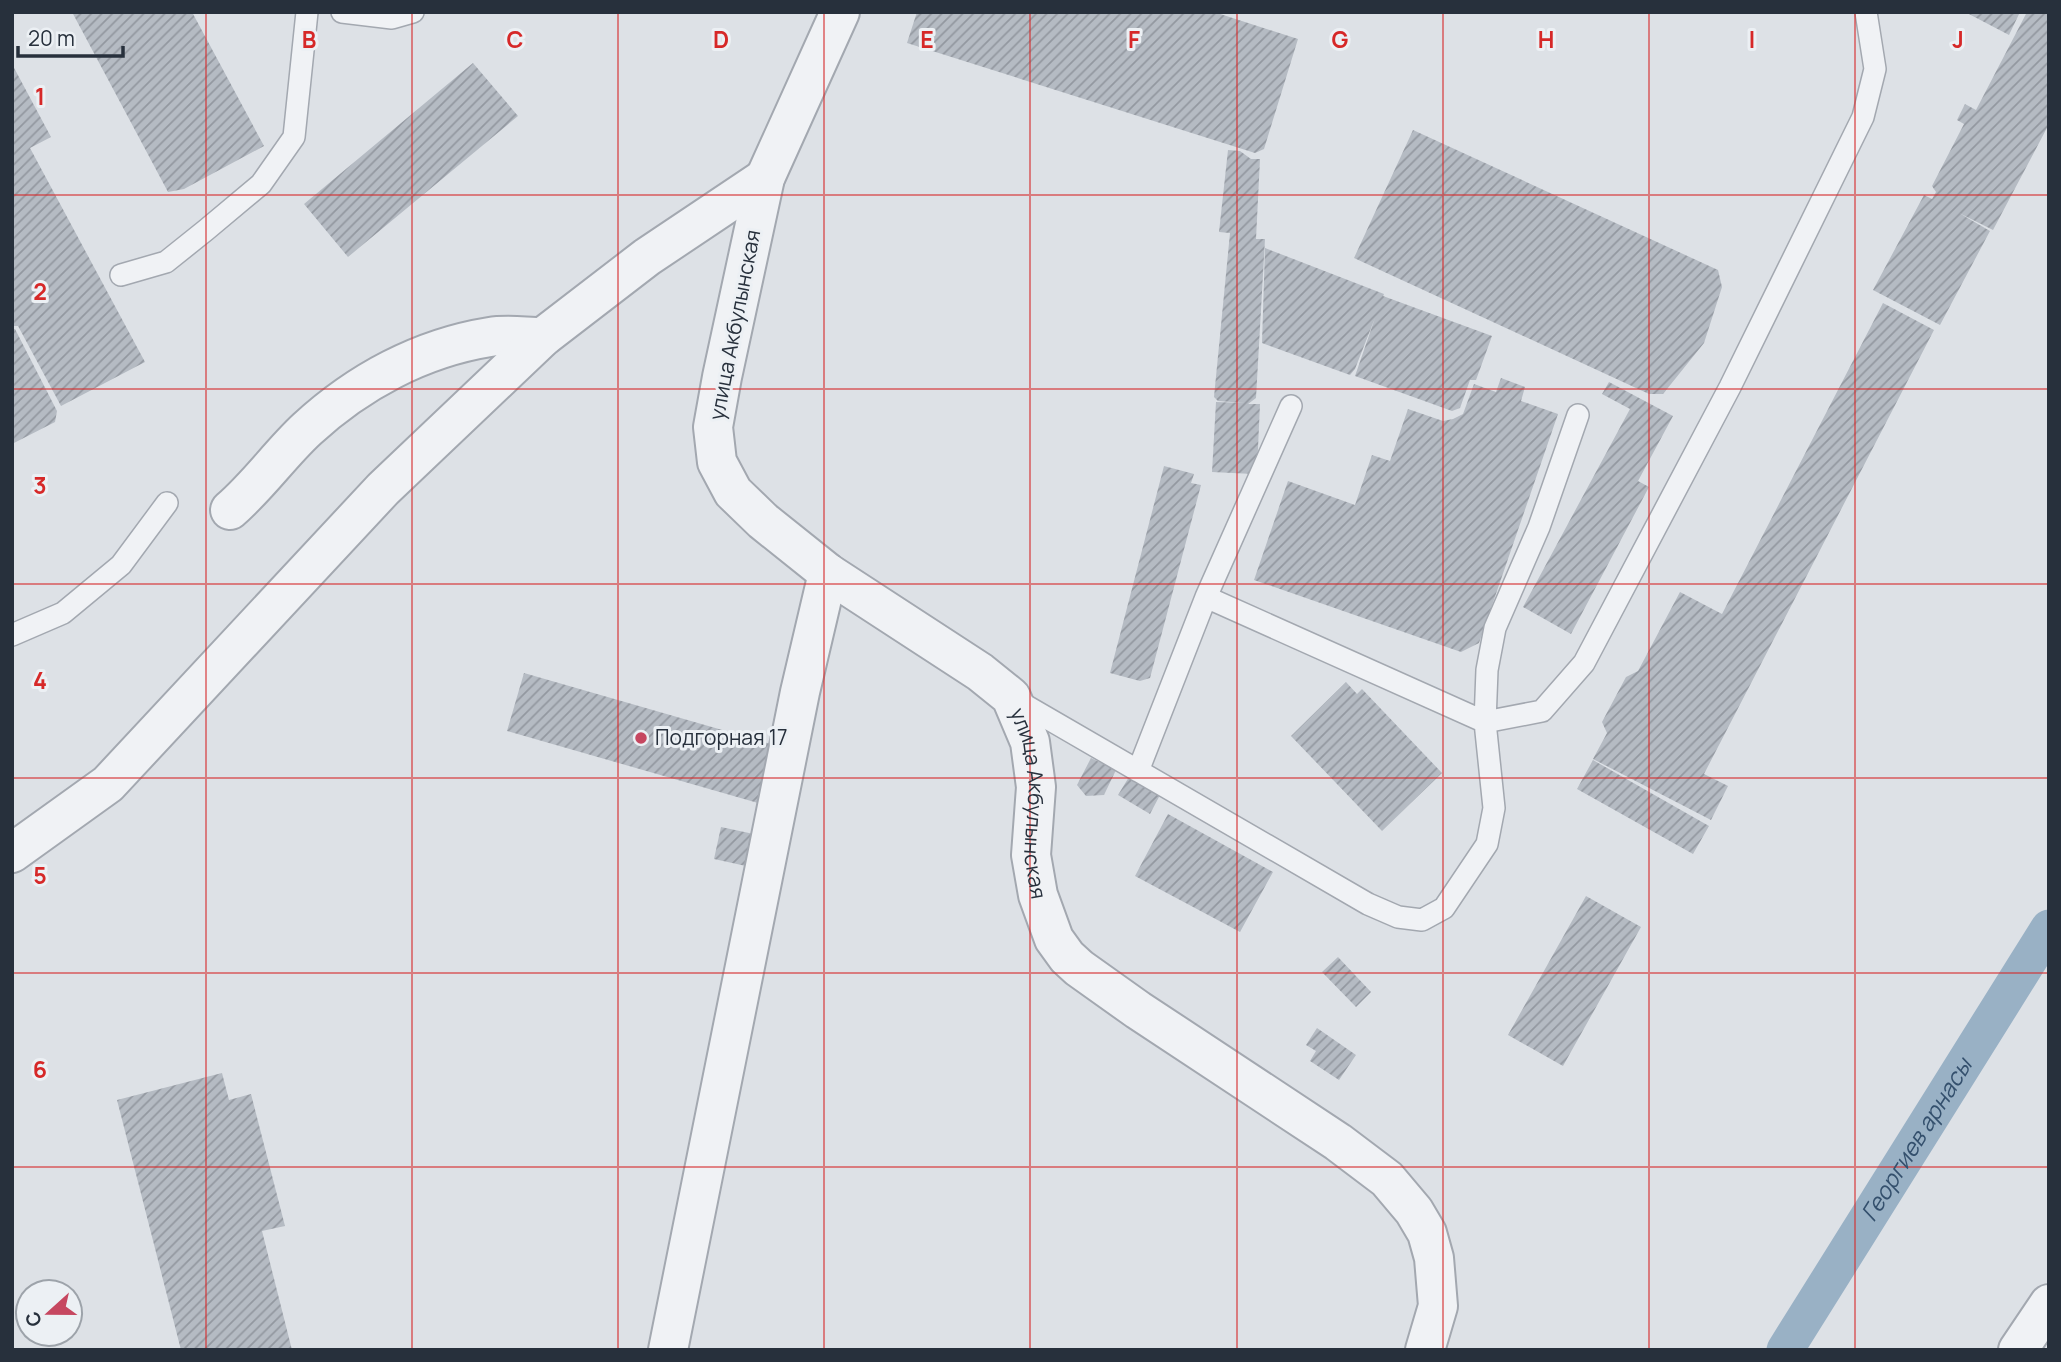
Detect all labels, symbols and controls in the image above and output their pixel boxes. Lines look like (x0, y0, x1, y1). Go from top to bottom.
scale bar (18, 14, 122, 58)
text: B (302, 23, 316, 55)
text: C (507, 23, 524, 55)
text: D (713, 23, 729, 55)
text: E (920, 23, 934, 55)
text: F (1128, 23, 1140, 55)
text: G (1332, 23, 1349, 55)
text: H (1538, 23, 1554, 55)
text: I (1749, 23, 1755, 55)
text: J (1952, 23, 1964, 55)
text: 20 m (28, 24, 75, 52)
text: 1 (35, 80, 45, 112)
street label: улица Акбулынская (702, 227, 766, 423)
text: 2 (33, 275, 47, 307)
text: 3 (33, 469, 47, 501)
text: 4 (33, 664, 47, 696)
street label: улица Акбулынская (1004, 703, 1053, 901)
place label: Подгорная 17 (655, 723, 788, 751)
marker: Подгорная 17 (633, 730, 649, 746)
text: 5 (33, 859, 47, 891)
water label: Георгиев арнасы (1853, 1050, 1980, 1227)
text: 6 (33, 1053, 47, 1085)
north arrow (14, 1278, 84, 1348)
text: С (18, 1308, 48, 1330)

